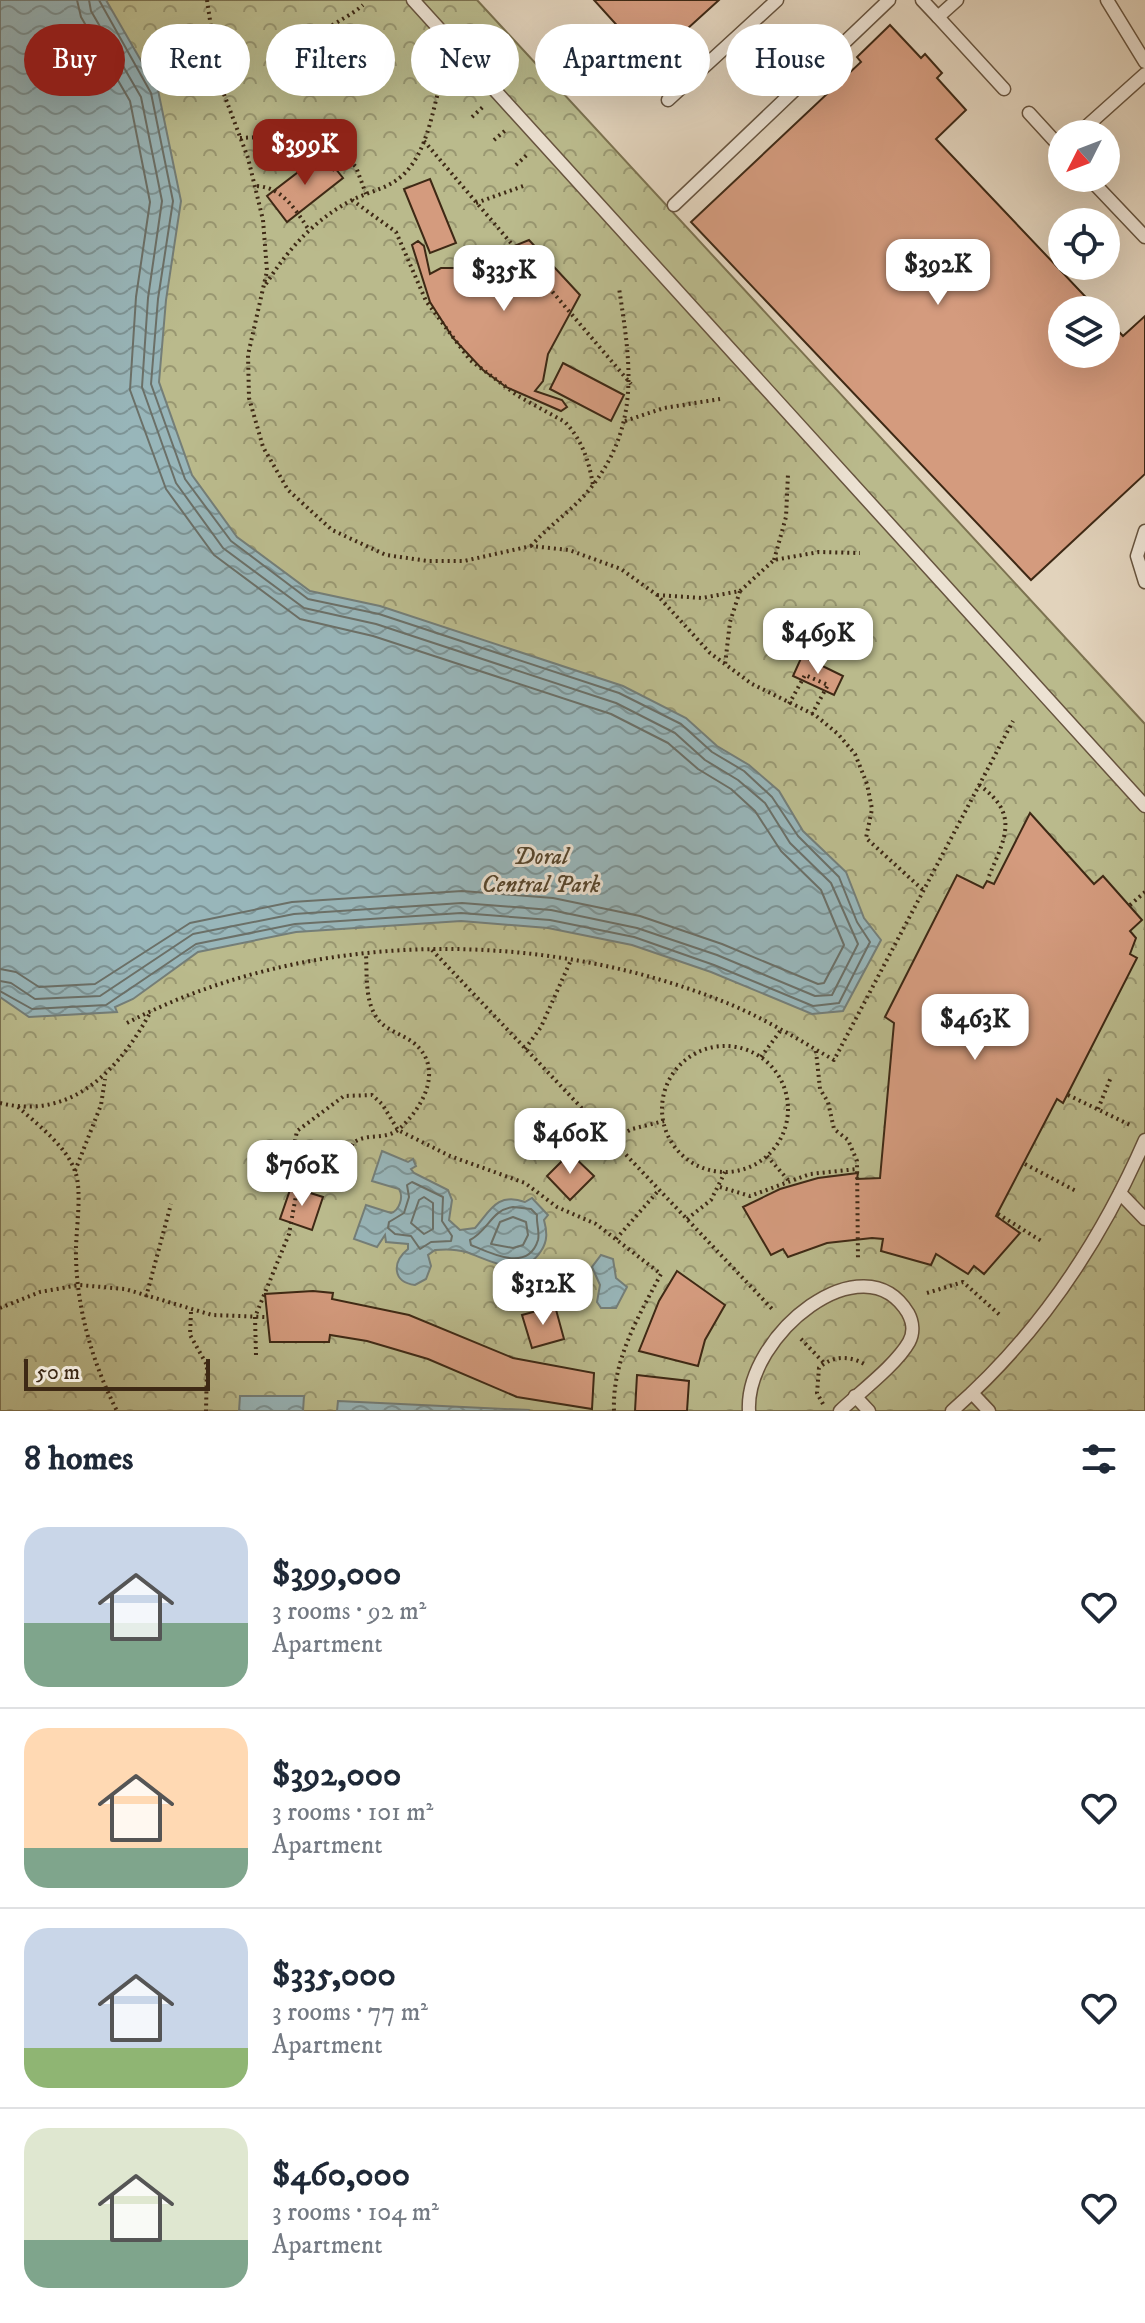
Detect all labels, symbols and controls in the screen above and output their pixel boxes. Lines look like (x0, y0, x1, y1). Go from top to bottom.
chip: Buy (24, 24, 125, 96)
chip: Rent (141, 24, 250, 96)
chip: Filters (266, 24, 395, 96)
chip: New (411, 24, 519, 96)
chip: Apartment (535, 24, 710, 96)
chip: House (726, 24, 853, 96)
pin: $399K (249, 119, 361, 187)
north arrow (1048, 120, 1120, 192)
map controls (1048, 120, 1120, 368)
text: $399K (271, 128, 339, 161)
button: locate (1048, 208, 1120, 280)
pin: $392K (882, 239, 994, 307)
pin: $335K (448, 245, 560, 313)
text: $392K (904, 248, 972, 281)
text: $335K (472, 254, 536, 287)
button: layers (1048, 296, 1120, 368)
pin: $469K (762, 608, 874, 676)
text: $469K (781, 617, 855, 650)
park label: Doral Central Park (482, 842, 600, 900)
pin: $463K (919, 994, 1031, 1062)
text: $463K (940, 1003, 1010, 1036)
pin: $460K (514, 1108, 626, 1176)
text: $460K (533, 1117, 607, 1150)
pin: $760K (246, 1140, 358, 1208)
text: $760K (265, 1149, 339, 1182)
pin: $312K (487, 1259, 599, 1327)
text: $312K (511, 1268, 575, 1301)
scale bar (24, 1355, 210, 1391)
text: 50 m (36, 1359, 80, 1386)
icon: filters (1077, 1437, 1121, 1481)
text: 8 homes (24, 1438, 133, 1480)
text: $399,000 (272, 1553, 401, 1595)
icon: home (88, 1559, 184, 1655)
icon: heart (1077, 1585, 1121, 1629)
text: 3 rooms · 92 m² (272, 1595, 426, 1628)
text: Apartment (272, 1628, 383, 1661)
text: $392,000 (272, 1754, 401, 1796)
icon: home (88, 1760, 184, 1856)
icon: heart (1077, 1786, 1121, 1830)
text: 3 rooms · 101 m² (272, 1796, 433, 1829)
text: Apartment (272, 1829, 383, 1862)
text: $335,000 (272, 1954, 396, 1996)
icon: home (88, 1960, 184, 2056)
icon: heart (1077, 1986, 1121, 2030)
text: 3 rooms · 77 m² (272, 1996, 428, 2029)
text: Apartment (272, 2029, 383, 2062)
text: $460,000 (272, 2154, 410, 2196)
icon: home (88, 2160, 184, 2256)
icon: heart (1077, 2186, 1121, 2230)
text: 3 rooms · 104 m² (272, 2196, 439, 2229)
text: Apartment (272, 2229, 383, 2262)

